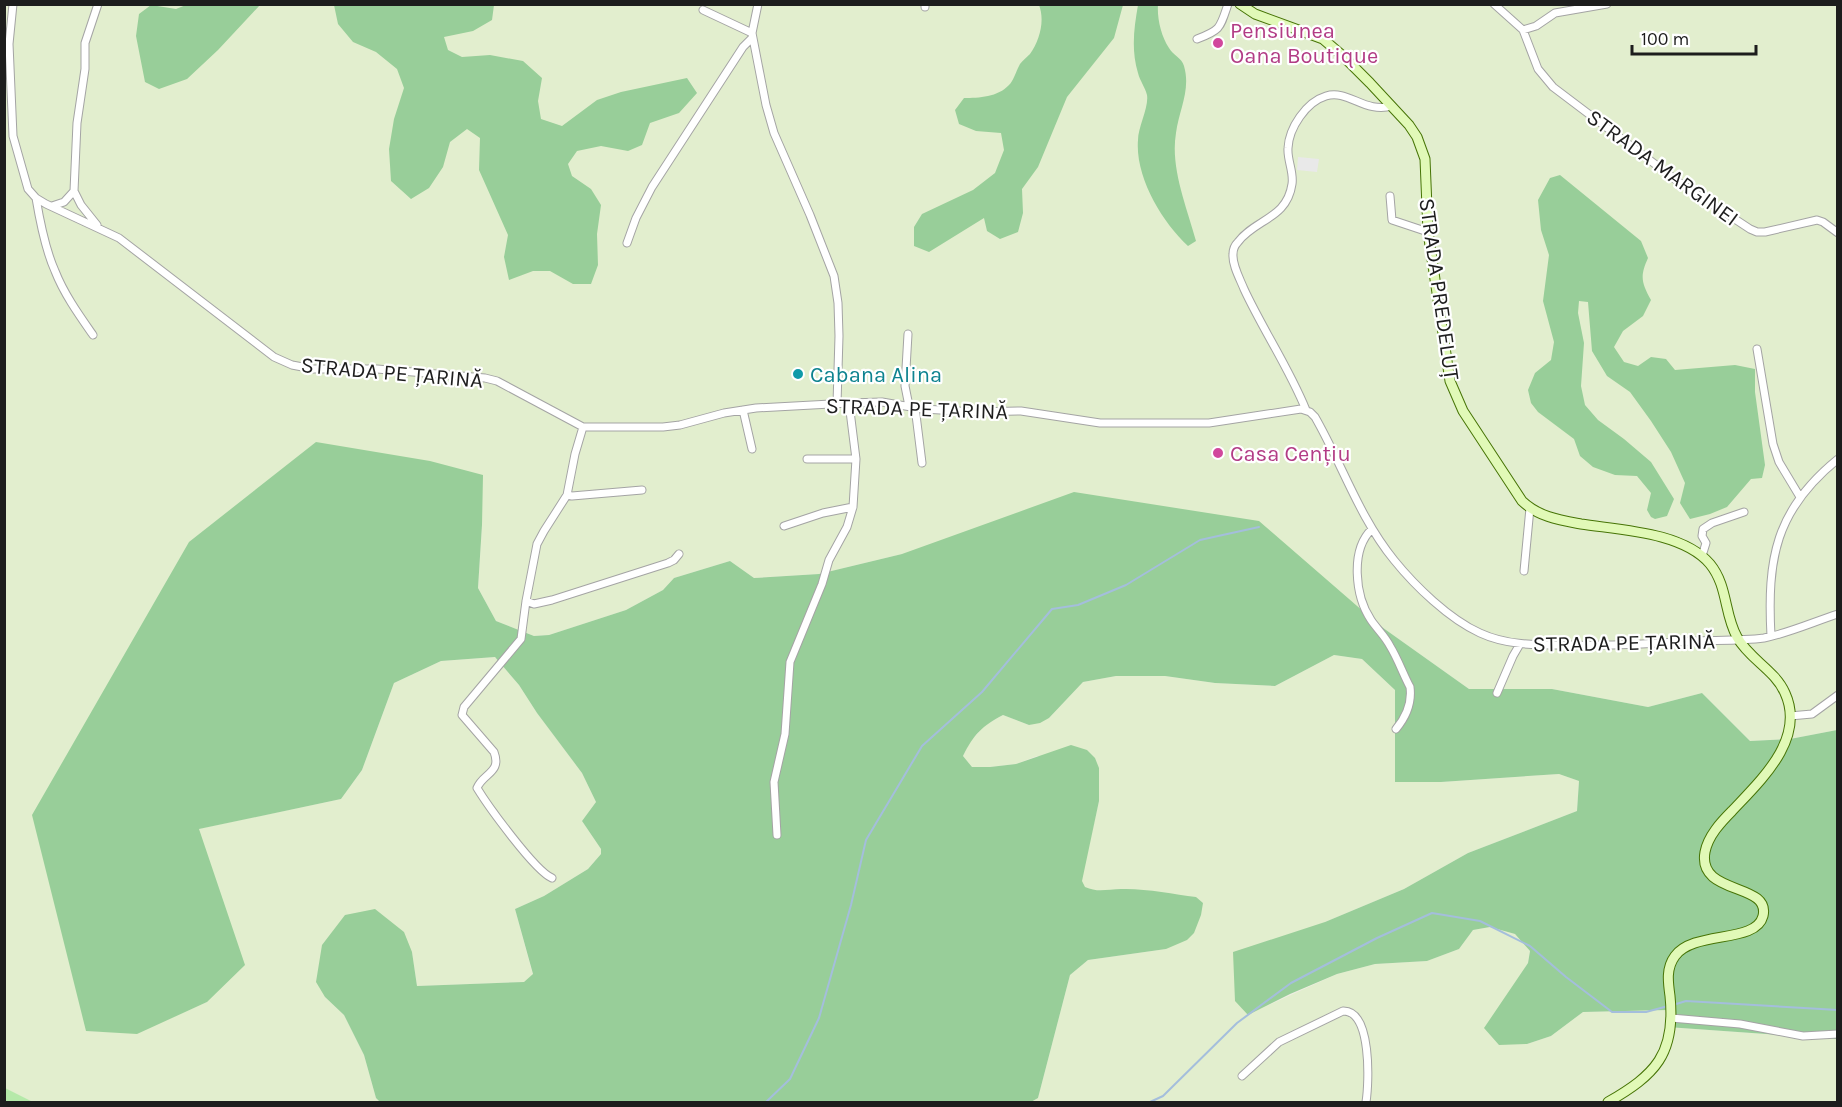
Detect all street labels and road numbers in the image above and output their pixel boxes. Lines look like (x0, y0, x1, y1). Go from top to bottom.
street label: STRADA MARGINEI (1581, 104, 1743, 232)
street label: STRADA PREDELUȚ (1413, 197, 1465, 382)
street label: STRADA PE ȚARINĂ (300, 352, 484, 394)
street label: STRADA PE ȚARINĂ (825, 393, 1009, 425)
street label: STRADA PE ȚARINĂ (1532, 628, 1716, 658)

